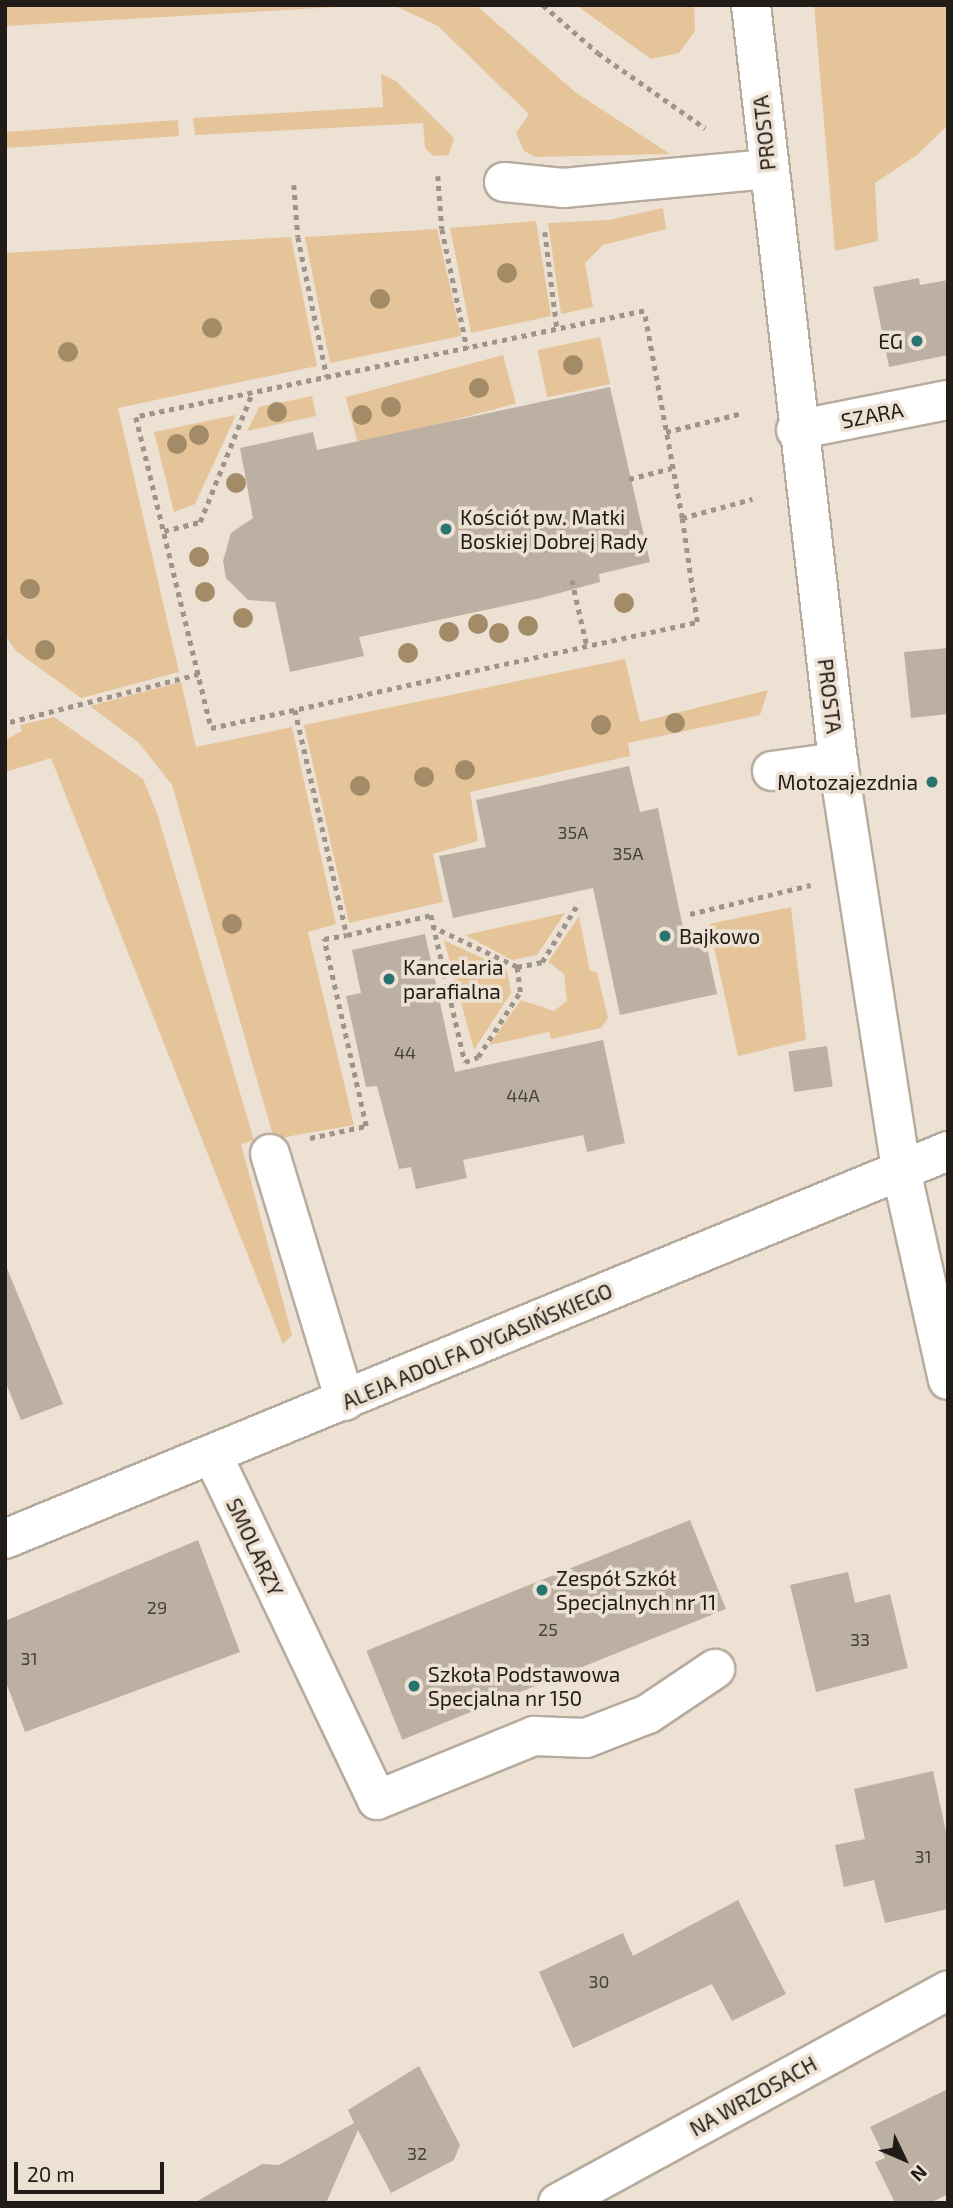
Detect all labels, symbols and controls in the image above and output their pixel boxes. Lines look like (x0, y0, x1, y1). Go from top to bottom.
street label: PROSTA (748, 94, 780, 172)
place label: EG (878, 328, 903, 354)
marker: EG (909, 333, 925, 349)
street label: SZARA (839, 397, 905, 433)
place label: Kościół pw. Matki Boskiej Dobrej Rady (460, 504, 648, 554)
marker: Kościół pw. Matki Boskiej Dobrej Rady (438, 521, 454, 537)
street label: PROSTA (813, 657, 847, 735)
place label: Motozajezdnia (777, 769, 918, 795)
marker: Motozajezdnia (924, 774, 940, 790)
house number: 35A (558, 821, 588, 843)
house number: 35A (613, 842, 643, 864)
place label: Bajkowo (679, 923, 760, 949)
marker: Bajkowo (657, 928, 673, 944)
place label: Kancelaria parafialna (403, 954, 503, 1004)
marker: Kancelaria parafialna (381, 971, 397, 987)
house number: 44 (394, 1041, 416, 1063)
house number: 44A (506, 1084, 540, 1106)
street label: ALEJA ADOLFA DYGASIŃSKIEGO (337, 1277, 617, 1415)
street label: SMOLARZY (221, 1494, 289, 1600)
place label: Zespół Szkół Specjalnych nr 11 (556, 1565, 717, 1615)
marker: Zespół Szkół Specjalnych nr 11 (534, 1582, 550, 1598)
house number: 29 (147, 1596, 167, 1618)
house number: 25 (538, 1618, 558, 1640)
house number: 33 (850, 1628, 870, 1650)
house number: 31 (20, 1647, 38, 1669)
place label: Szkoła Podstawowa Specjalna nr 150 (428, 1661, 620, 1711)
marker: Szkoła Podstawowa Specjalna nr 150 (406, 1678, 422, 1694)
house number: 31 (914, 1845, 932, 1867)
house number: 30 (589, 1970, 609, 1992)
street label: NA WRZOSACH (685, 2051, 821, 2141)
north arrow (869, 2124, 939, 2194)
house number: 32 (407, 2142, 427, 2164)
scale bar (18, 2148, 168, 2192)
text: 20 m (27, 2161, 75, 2186)
text: N (906, 2161, 933, 2187)

